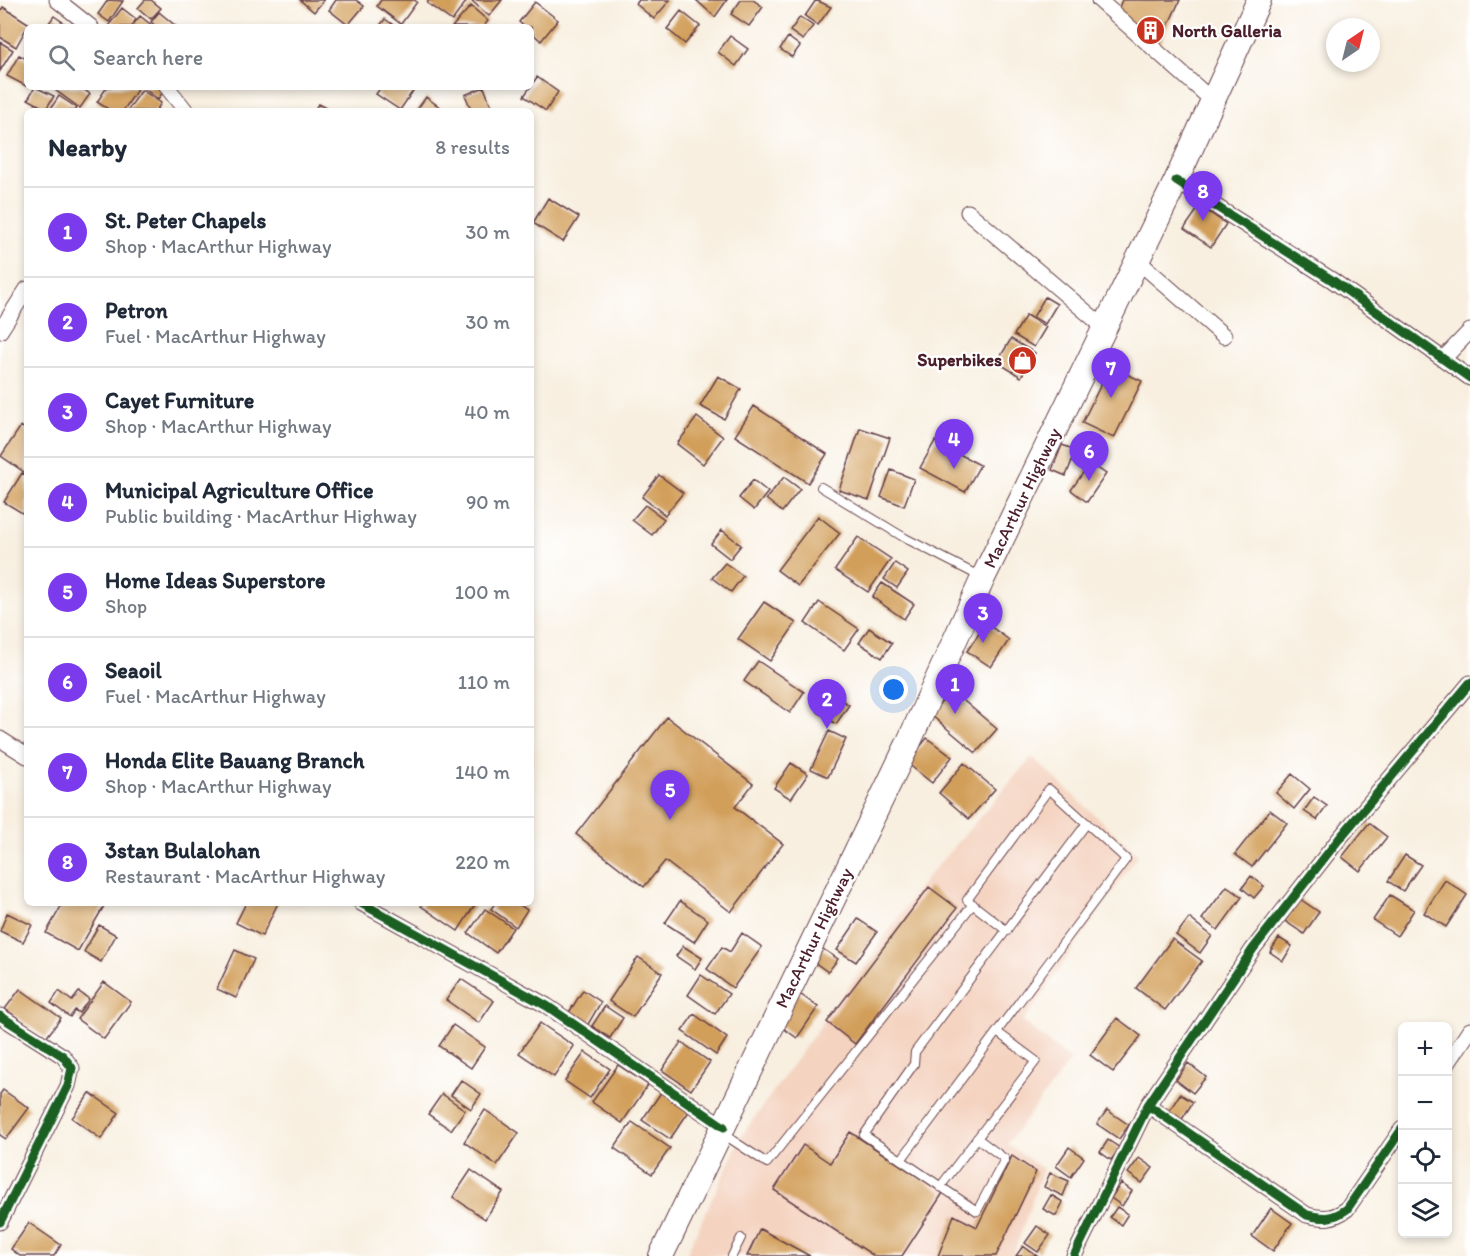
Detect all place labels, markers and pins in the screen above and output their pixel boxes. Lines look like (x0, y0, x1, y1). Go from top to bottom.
building icon: North Galleria (1135, 15, 1167, 47)
place label: North Galleria (1172, 20, 1282, 42)
pin: 8 (1184, 172, 1222, 221)
shop icon: Superbikes (1007, 344, 1039, 376)
pin: 7 (1092, 348, 1130, 398)
place label: Superbikes (917, 349, 1002, 371)
pin: 4 (934, 420, 974, 469)
pin: 6 (1070, 432, 1108, 481)
pin: 3 (964, 594, 1002, 643)
pin: 1 (936, 664, 974, 714)
pin: 2 (808, 680, 846, 729)
pin: 5 (650, 770, 690, 820)

